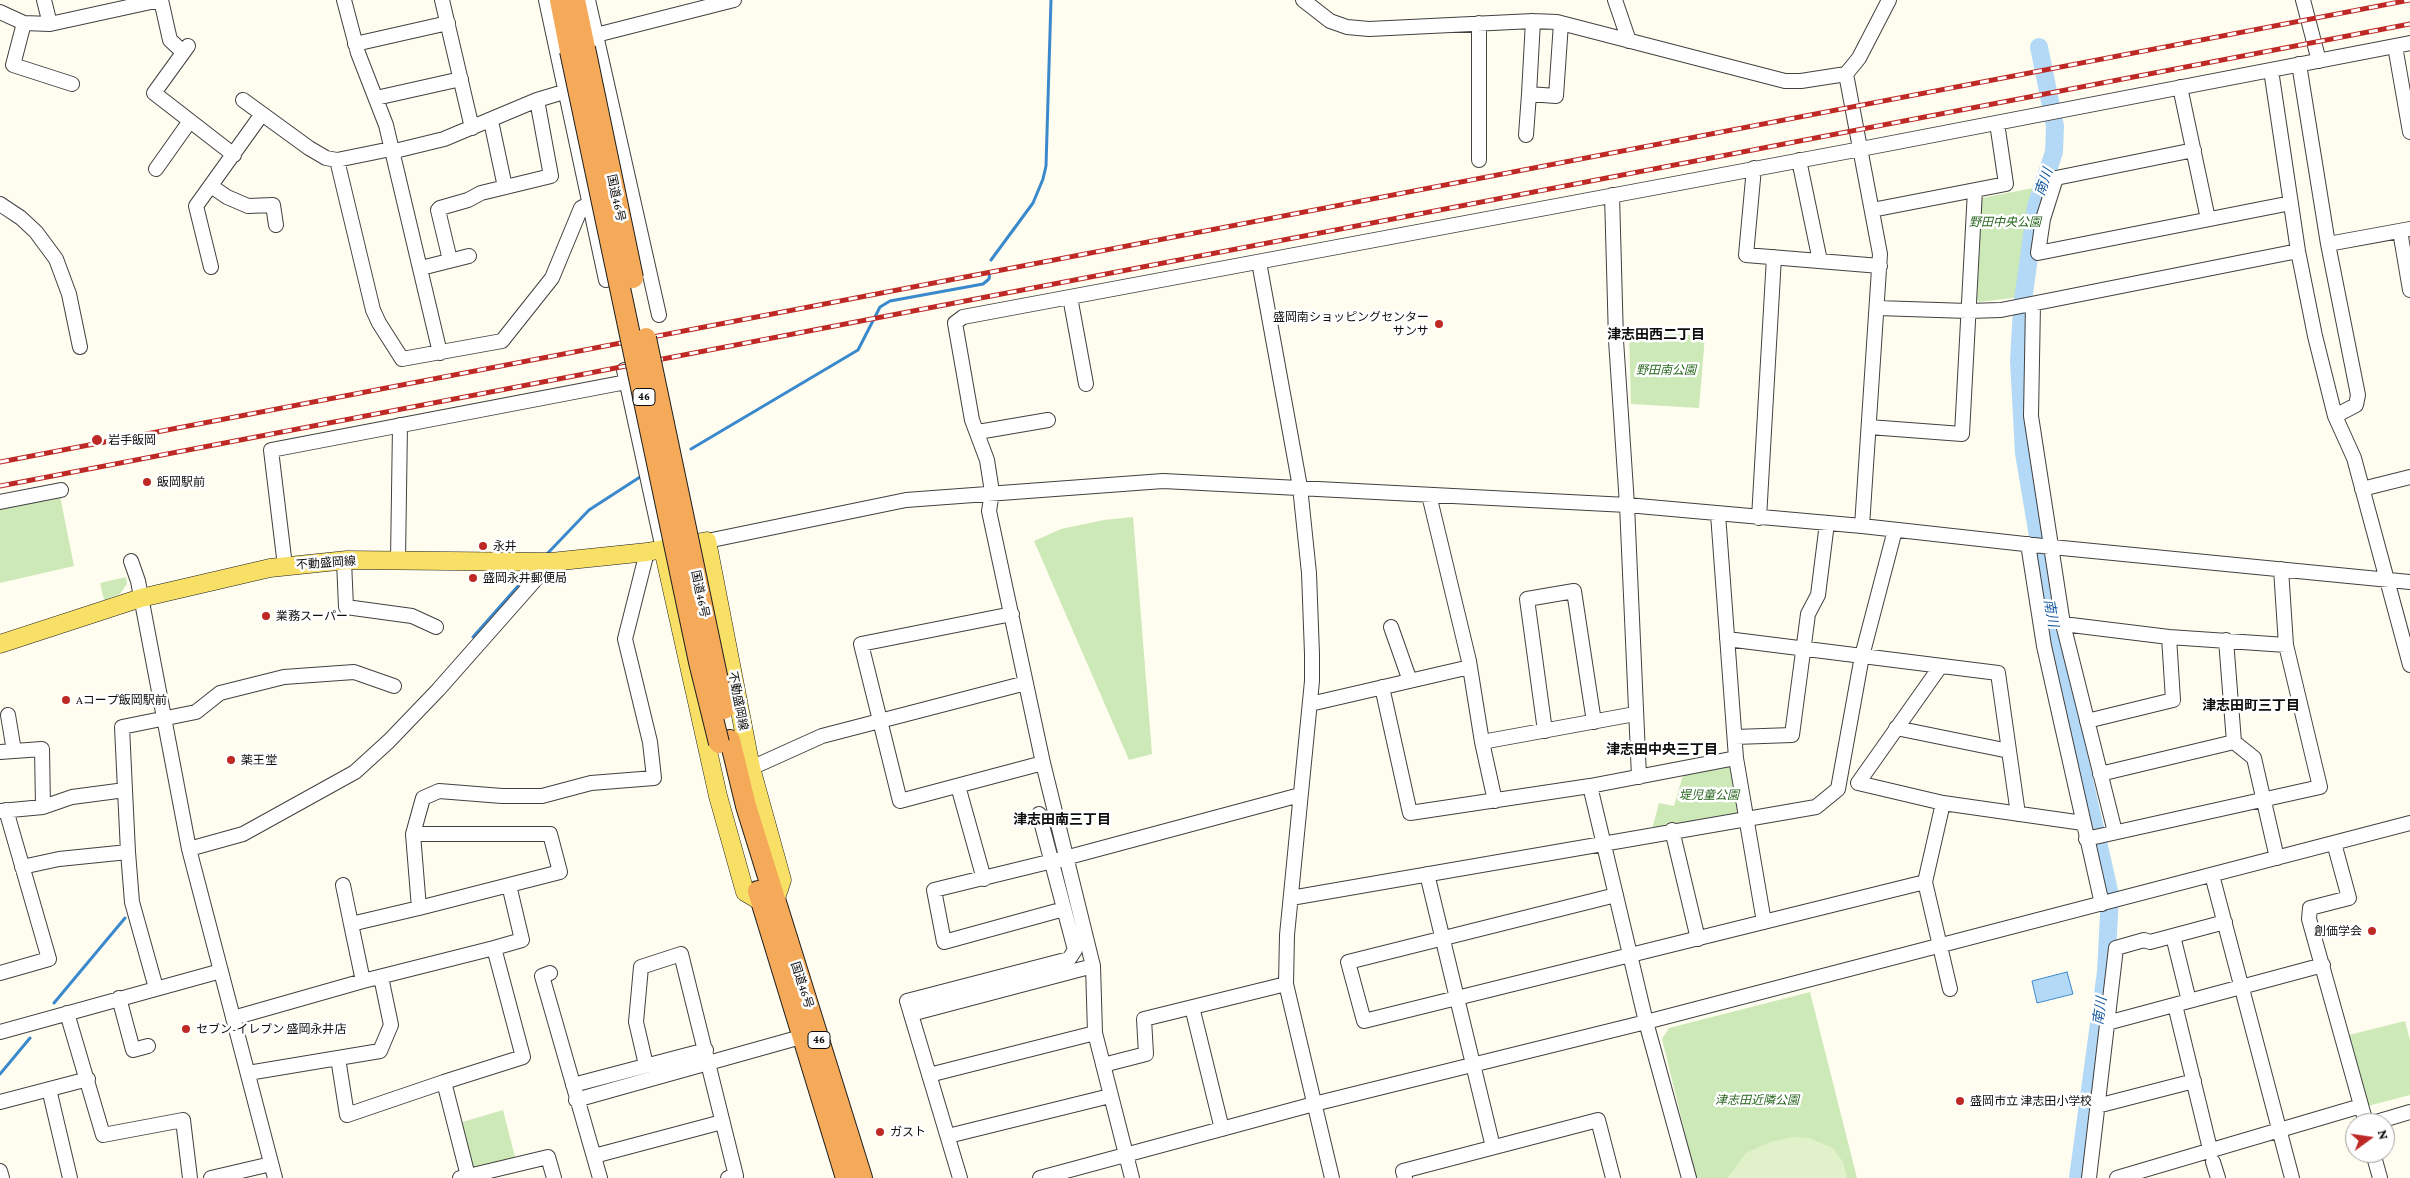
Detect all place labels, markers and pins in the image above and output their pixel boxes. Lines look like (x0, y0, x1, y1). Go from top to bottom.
place label: 盛岡南ショッピングセンター サンサ (1273, 310, 1429, 338)
marker: 盛岡南ショッピングセンター サンサ (1433, 318, 1445, 330)
marker: 岩手飯岡 (90, 433, 104, 447)
place label: 岩手飯岡 (108, 433, 156, 447)
place label: 飯岡駅前 (157, 475, 205, 489)
marker: 飯岡駅前 (141, 476, 153, 488)
place label: 永井 (493, 539, 517, 553)
marker: 永井 (477, 540, 489, 552)
place label: 盛岡永井郵便局 (483, 571, 567, 585)
marker: 盛岡永井郵便局 (467, 572, 479, 584)
place label: 業務スーパー (276, 609, 348, 623)
marker: 業務スーパー (260, 610, 272, 622)
place label: Aコープ飯岡駅前 (76, 693, 167, 707)
marker: Aコープ飯岡駅前 (60, 694, 72, 706)
place label: 薬王堂 (241, 753, 277, 767)
marker: 薬王堂 (225, 754, 237, 766)
place label: 創価学会 (2314, 924, 2362, 938)
marker: 創価学会 (2366, 925, 2378, 937)
place label: セブン-イレブン 盛岡永井店 (196, 1022, 347, 1036)
marker: セブン-イレブン 盛岡永井店 (180, 1023, 192, 1035)
place label: 盛岡市立 津志田小学校 (1970, 1094, 2092, 1108)
marker: 盛岡市立 津志田小学校 (1954, 1095, 1966, 1107)
place label: ガスト (890, 1125, 926, 1139)
marker: ガスト (874, 1126, 886, 1138)

